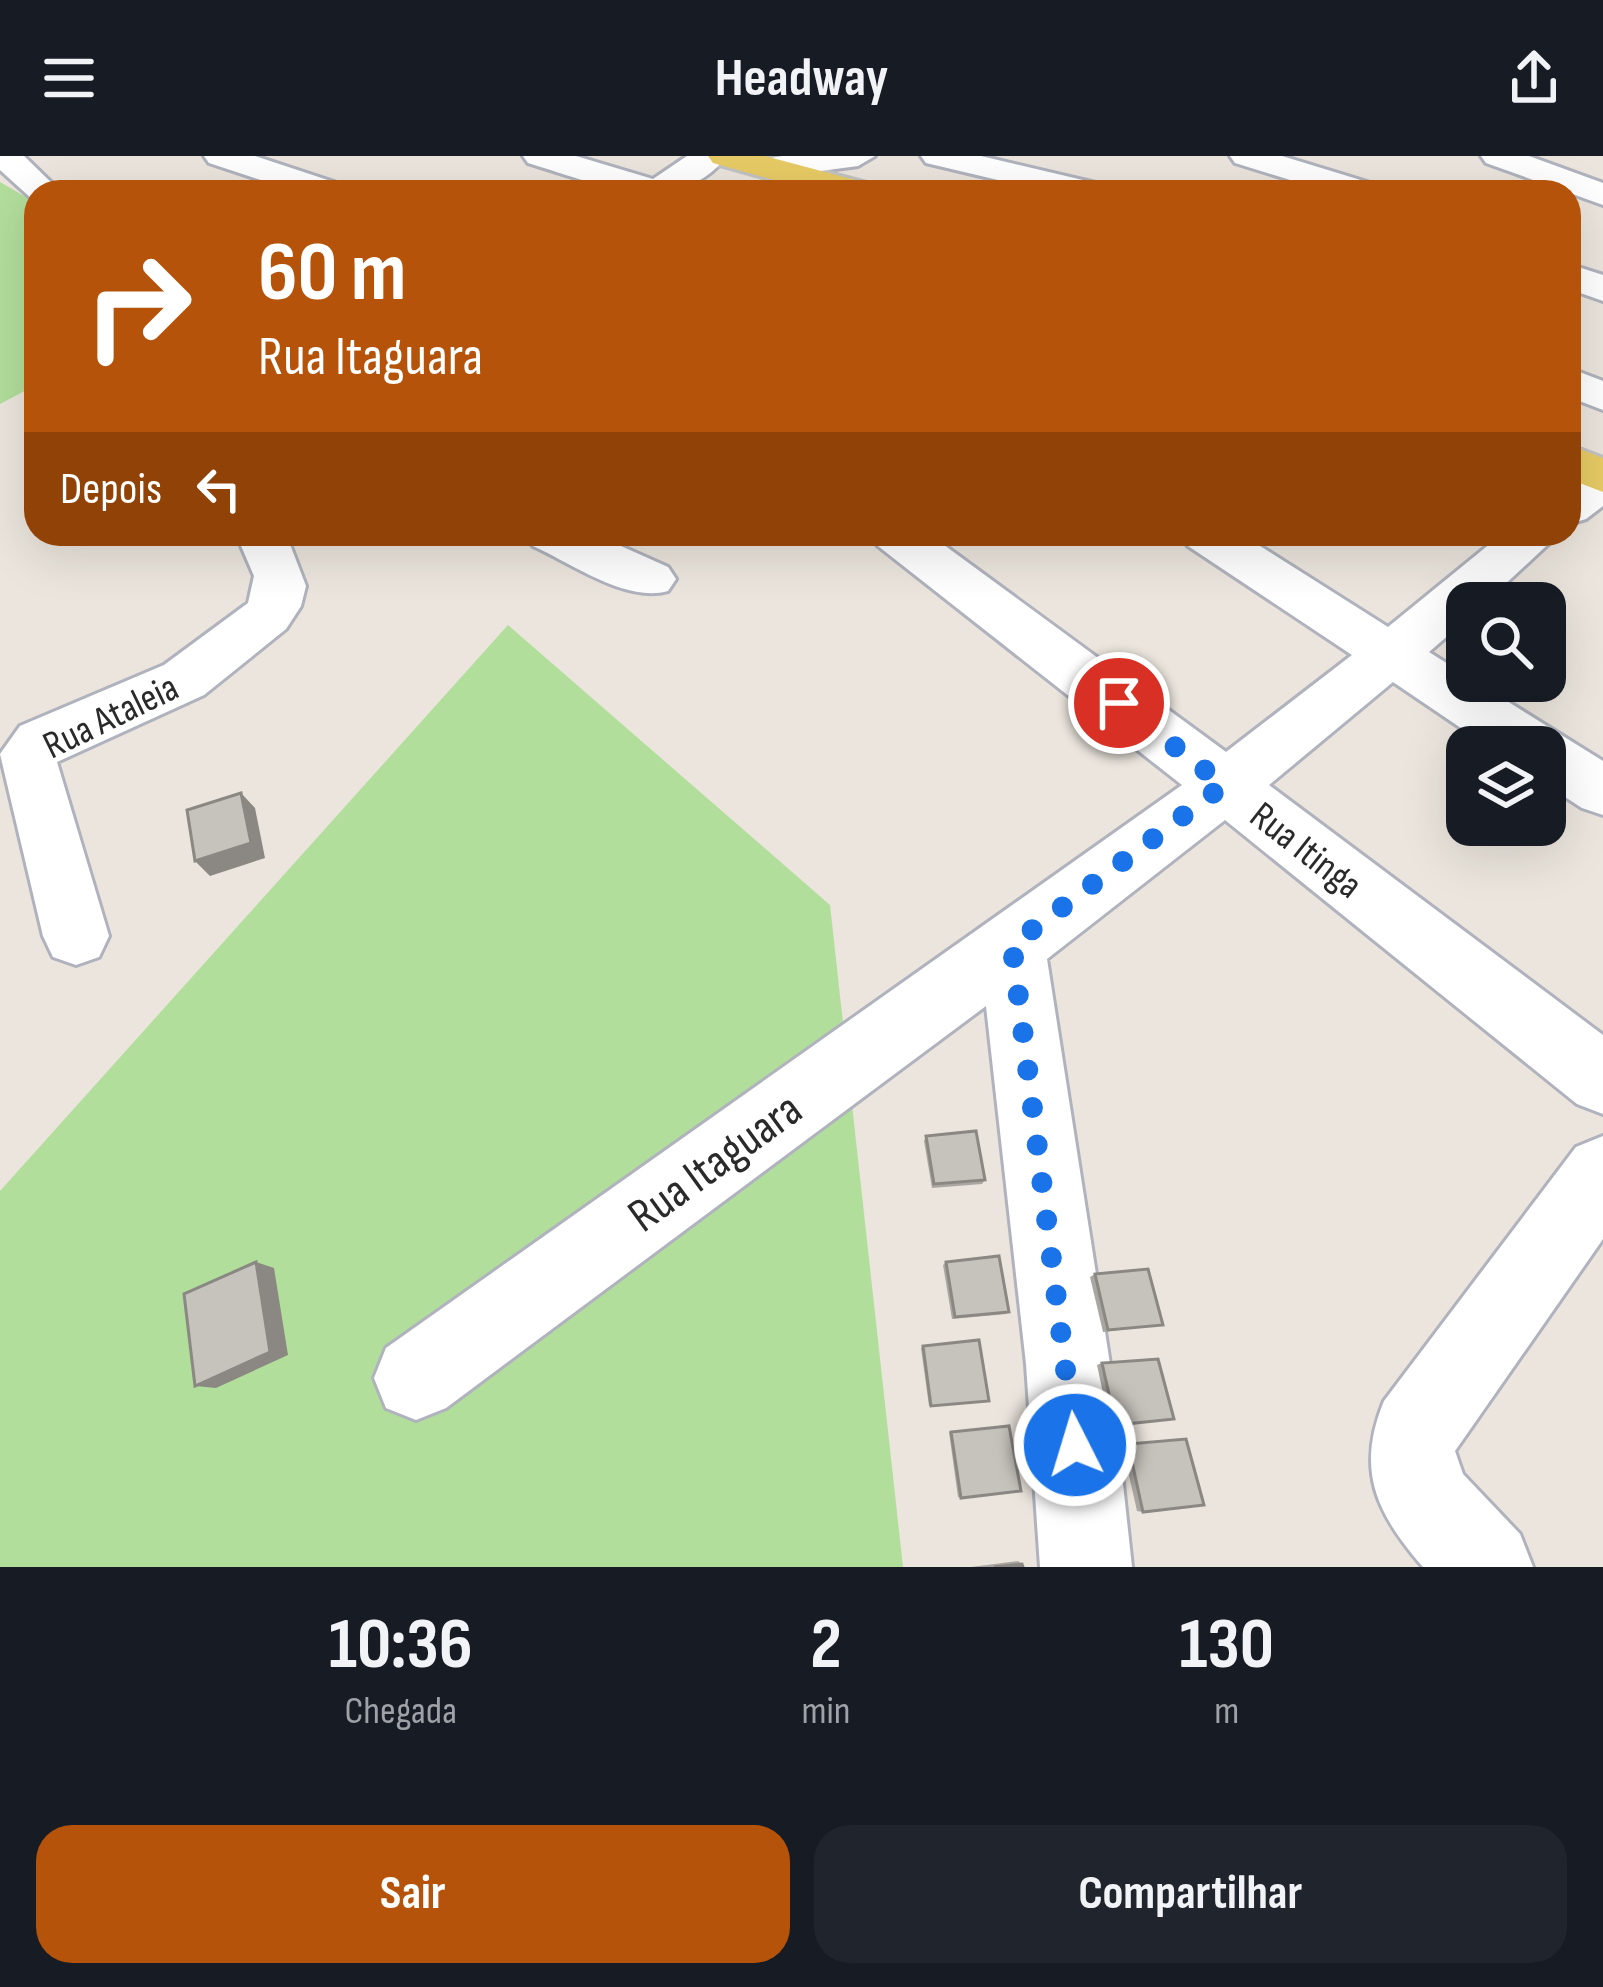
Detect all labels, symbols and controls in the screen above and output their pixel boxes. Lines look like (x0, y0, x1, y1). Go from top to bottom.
icon: menu (36, 45, 102, 111)
icon: share (1501, 45, 1567, 111)
text: Headway (715, 46, 888, 111)
text: 60 m (258, 223, 406, 324)
icon: right (60, 228, 216, 384)
text: Rua Itaguara (258, 325, 483, 390)
icon: left (186, 456, 252, 522)
text: Depois (60, 462, 162, 517)
map controls (1446, 582, 1566, 846)
button: search (1446, 582, 1566, 702)
pin (1068, 652, 1170, 754)
street label: Rua Ataleia (36, 665, 186, 770)
icon: arrive (1086, 670, 1152, 736)
button: layers (1446, 726, 1566, 846)
street label: Rua Itinga (1240, 793, 1371, 909)
street label: Rua Itaguara (618, 1081, 813, 1245)
position arrow (1012, 1382, 1138, 1508)
text: 10:36 (329, 1602, 473, 1689)
text: 2 (810, 1602, 842, 1689)
text: 130 (1179, 1602, 1274, 1689)
text: Chegada (344, 1688, 457, 1735)
text: min (802, 1688, 851, 1735)
text: m (1214, 1688, 1239, 1735)
button: Sair (36, 1825, 790, 1963)
button: Compartilhar (814, 1825, 1567, 1963)

